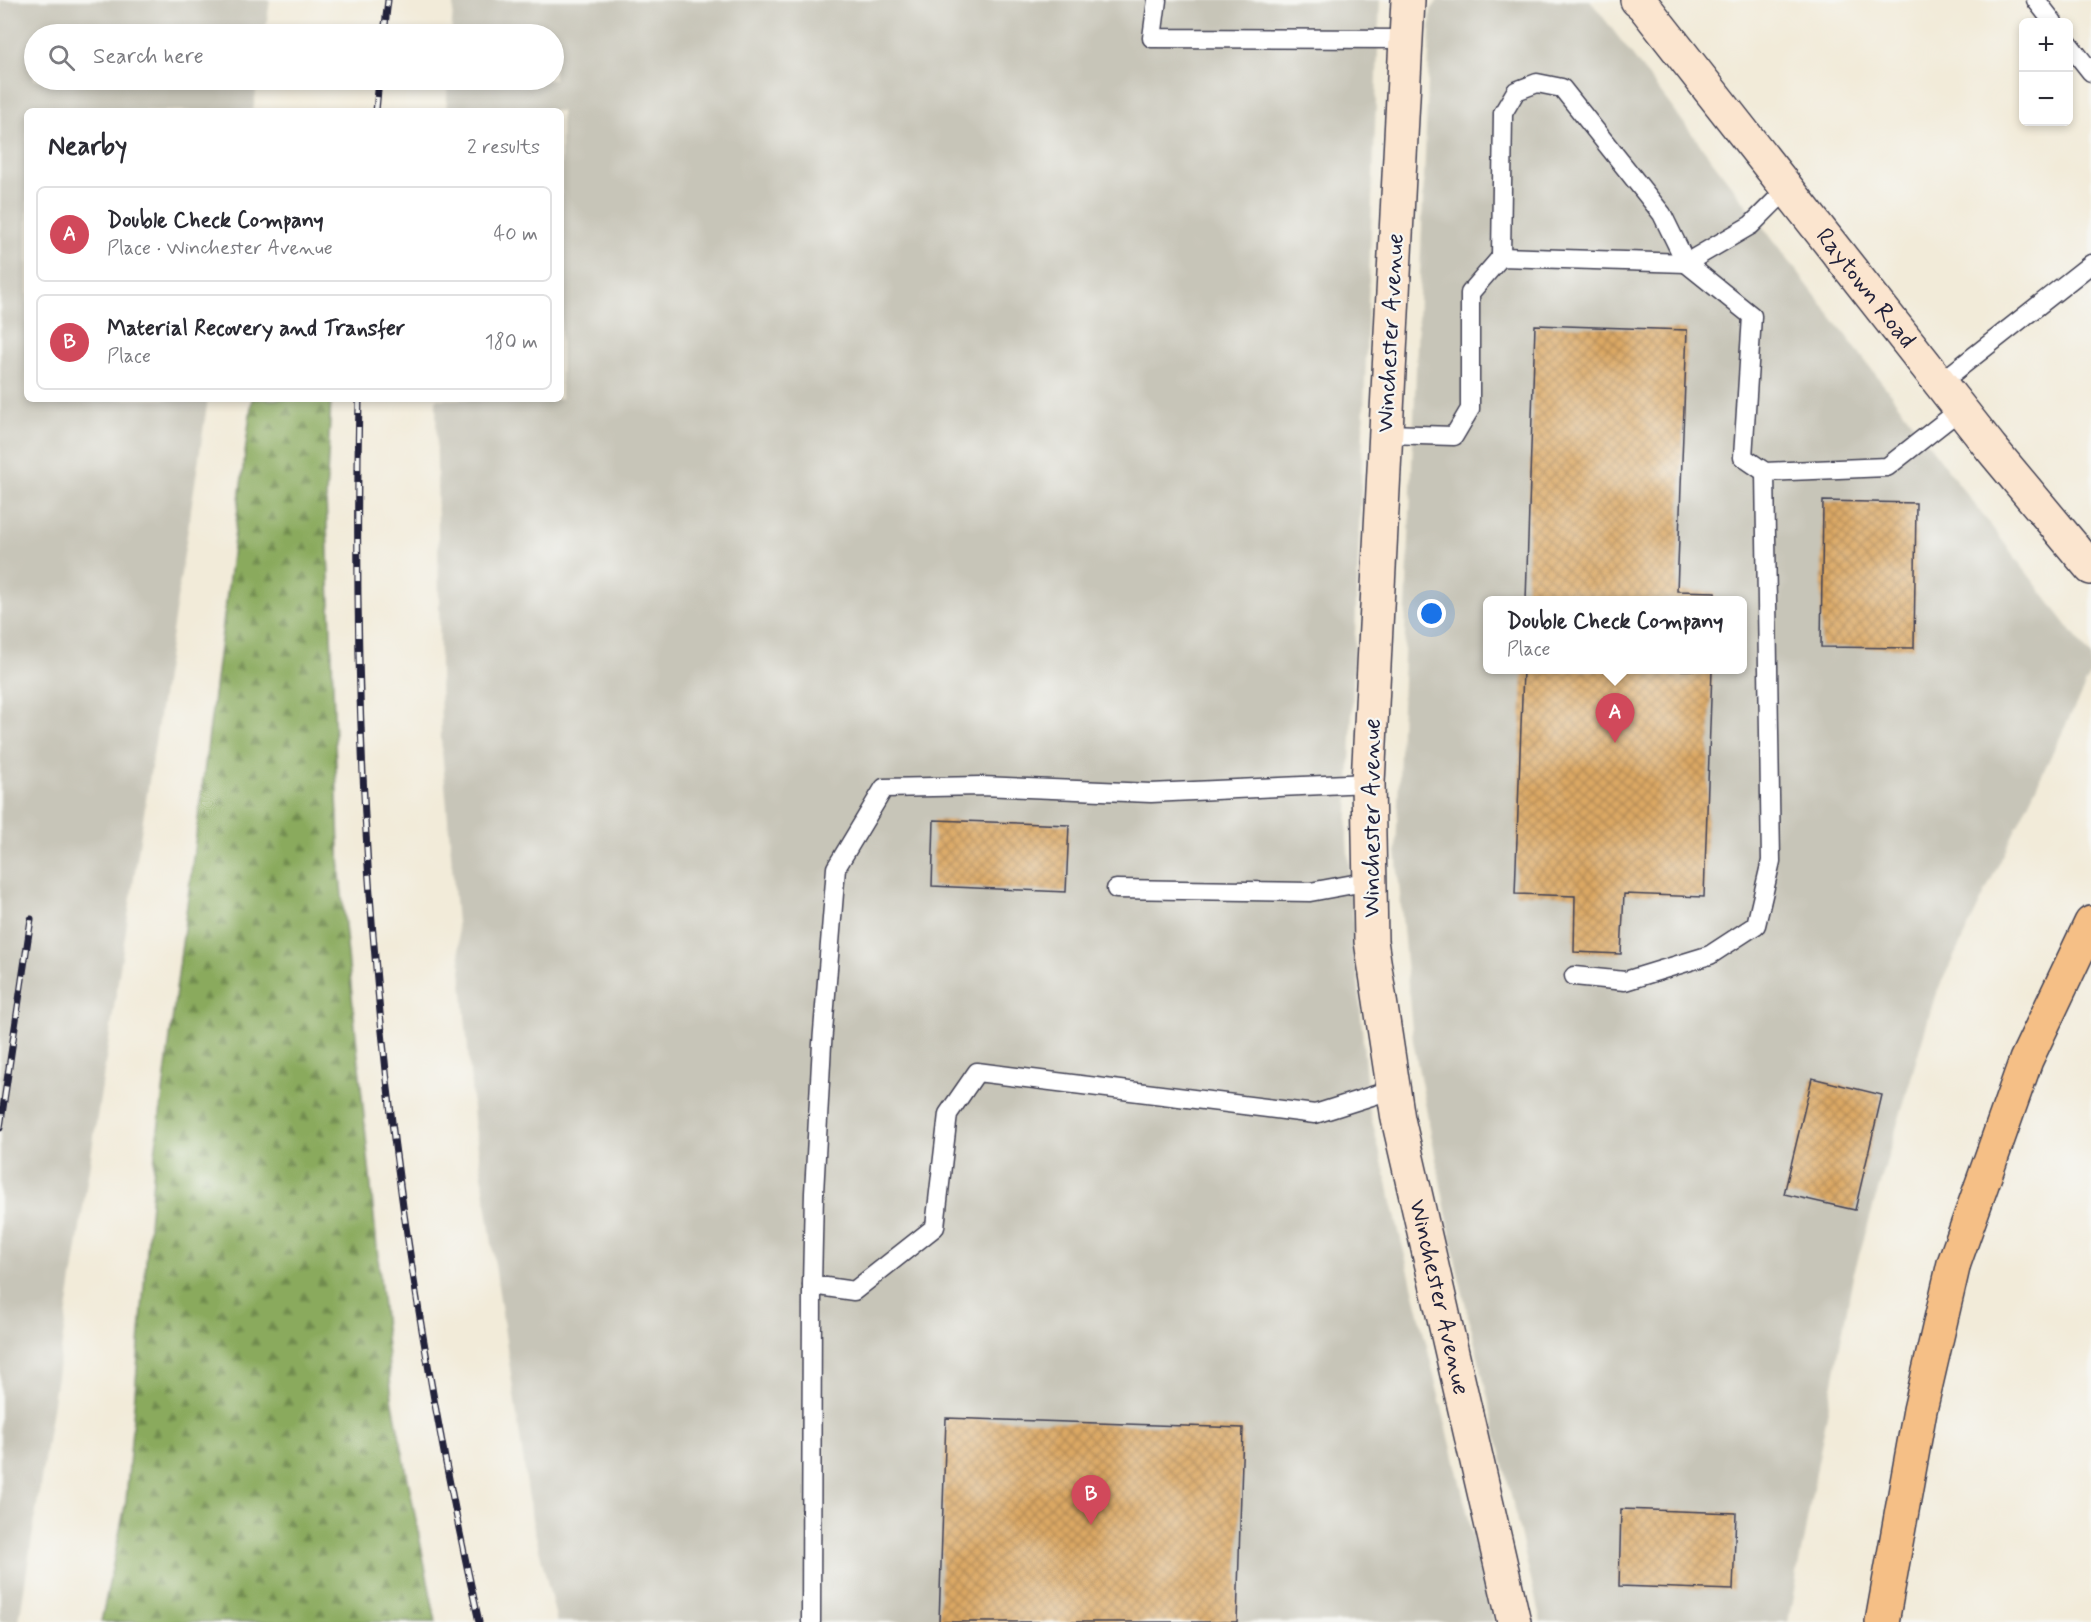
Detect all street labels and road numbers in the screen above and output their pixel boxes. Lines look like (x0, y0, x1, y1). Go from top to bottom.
street label: Raytown Road (1809, 222, 1922, 355)
street label: Winchester Avenue (1370, 233, 1412, 433)
street label: Winchester Avenue (1357, 718, 1388, 918)
street label: Winchester Avenue (1402, 1196, 1477, 1398)

